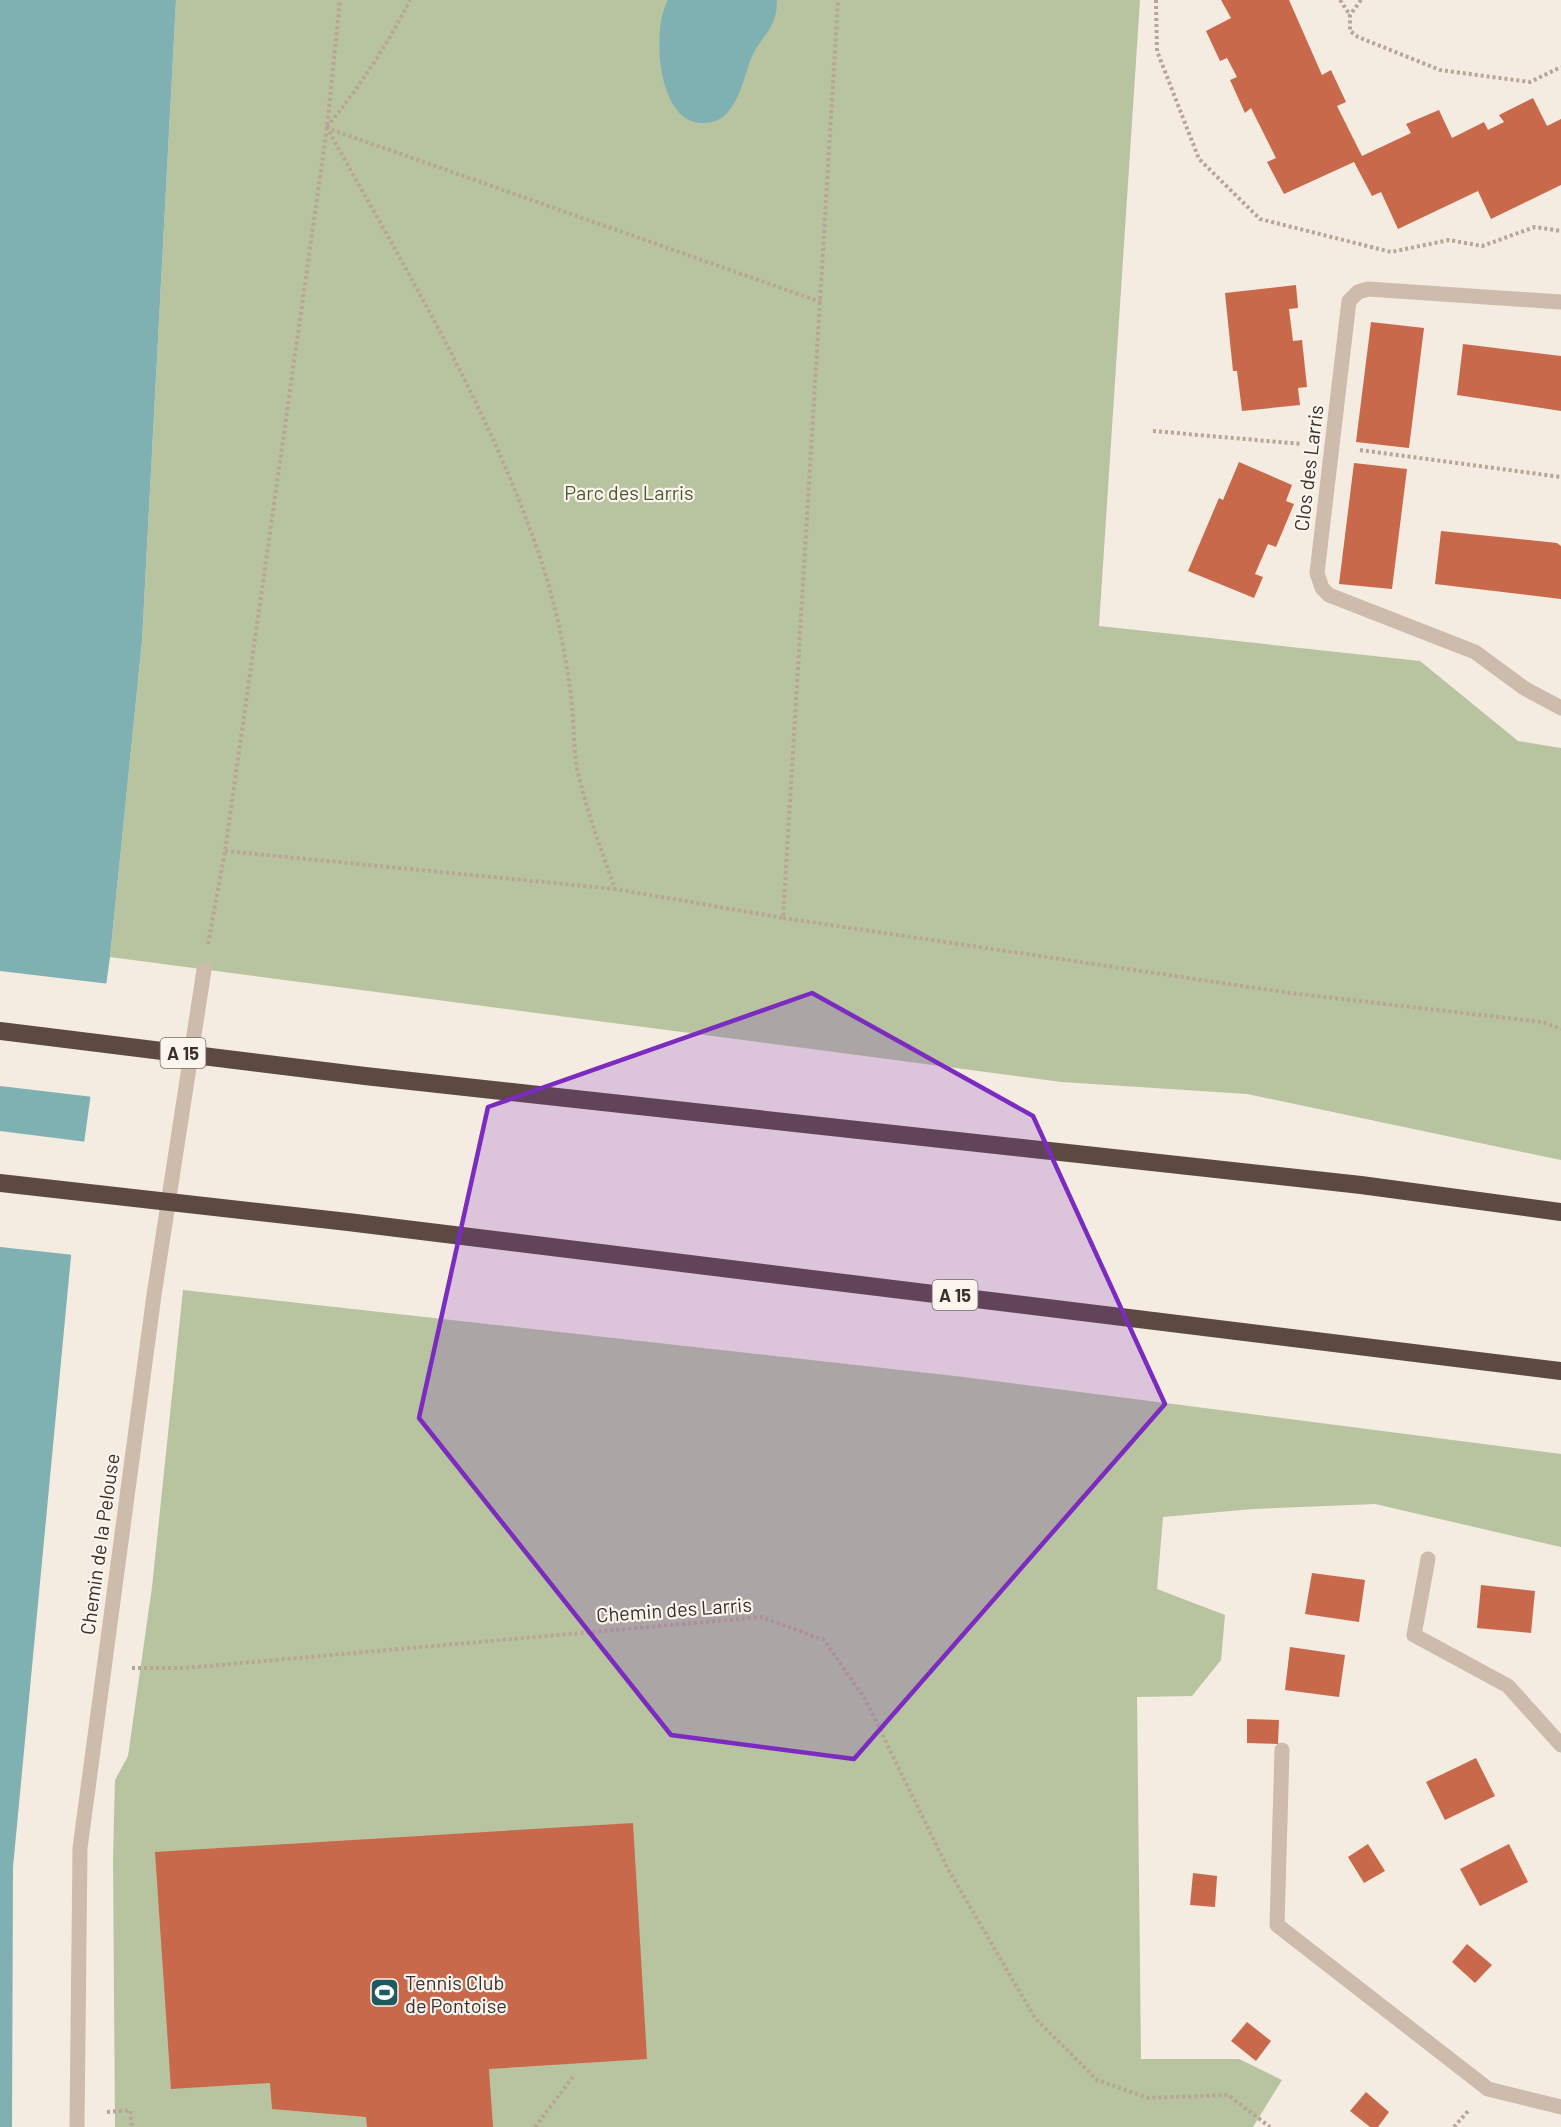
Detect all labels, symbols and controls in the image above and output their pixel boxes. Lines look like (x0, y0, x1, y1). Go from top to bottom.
street label: Clos des Larris (1288, 403, 1328, 533)
park label: Parc des Larris (564, 480, 694, 504)
road number: A 15 (160, 1038, 206, 1068)
road number: A 15 (932, 1280, 978, 1310)
street label: Chemin de la Pelouse (74, 1452, 124, 1636)
street label: Chemin des Larris (595, 1592, 753, 1626)
place label: Tennis Club de Pontoise (405, 1970, 507, 2017)
sports icon: Tennis Club de Pontoise (368, 1977, 400, 2009)

